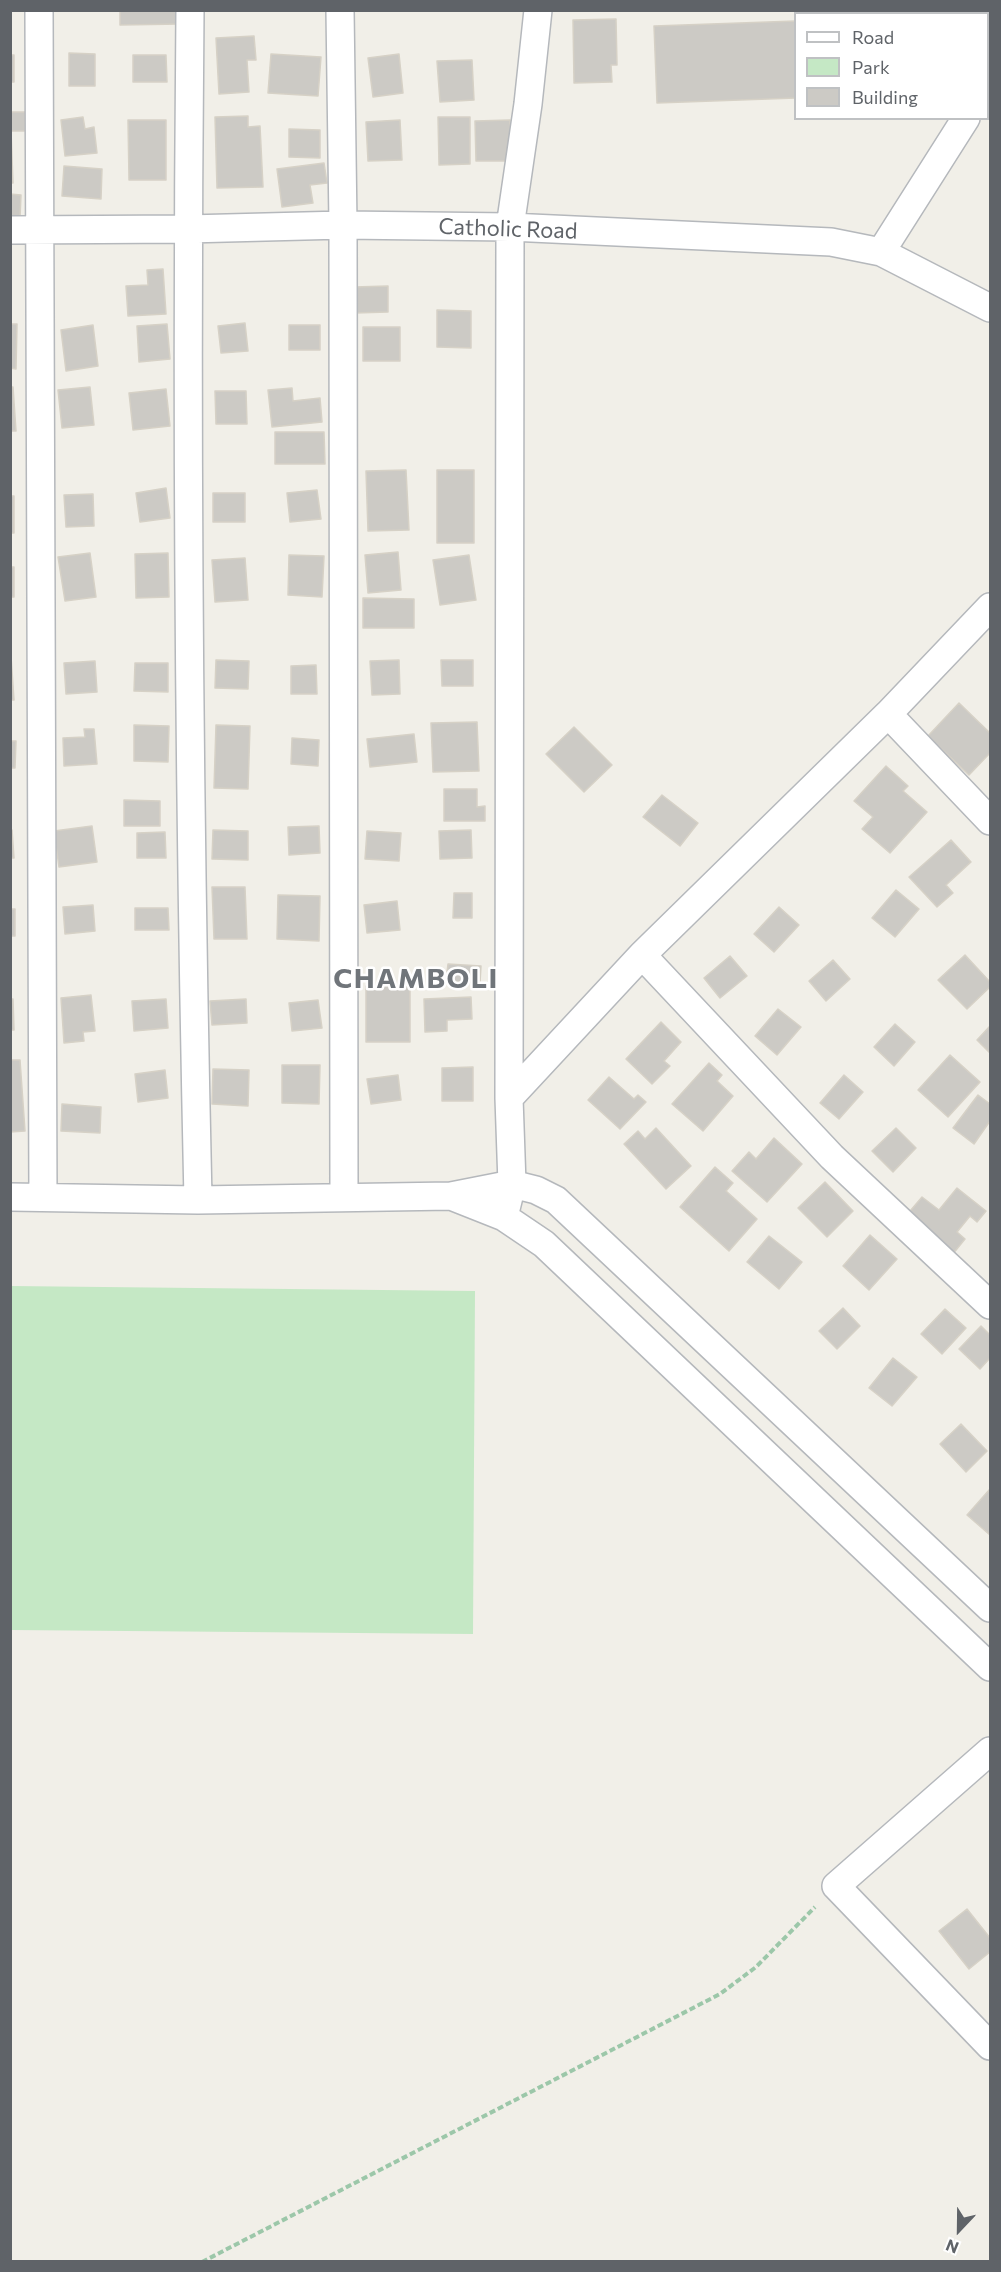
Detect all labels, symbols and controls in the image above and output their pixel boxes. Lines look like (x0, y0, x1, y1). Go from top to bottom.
legend (794, 12, 989, 120)
text: Road (852, 26, 894, 48)
text: Park (852, 56, 890, 78)
text: Building (852, 86, 918, 108)
street label: Catholic Road (438, 213, 578, 245)
district label: CHAMBOLI (333, 962, 499, 996)
north arrow (929, 2200, 989, 2260)
text: N (943, 2236, 961, 2258)

